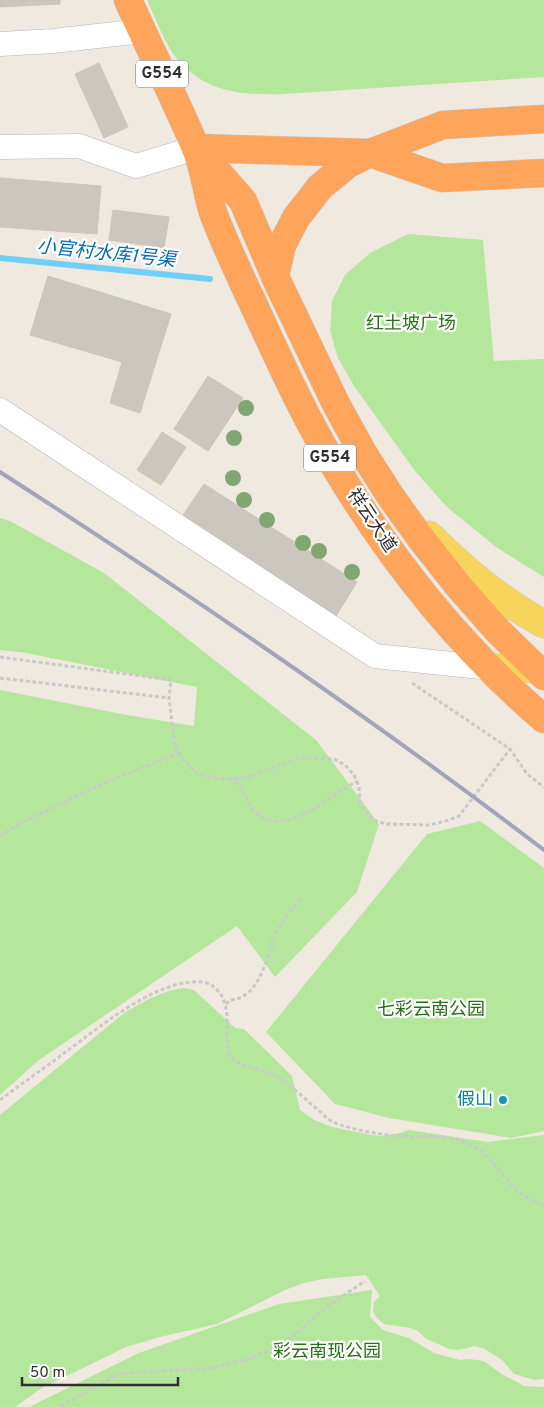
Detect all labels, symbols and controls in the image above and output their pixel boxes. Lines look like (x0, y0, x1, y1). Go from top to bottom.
road number: G554 (136, 61, 188, 88)
water label: 小官村水库1号渠 (35, 235, 180, 274)
park label: 红土坡广场 (366, 313, 456, 336)
road number: G554 (304, 444, 356, 472)
street label: 祥云大道 (341, 485, 401, 557)
park label: 七彩云南公园 (377, 999, 485, 1022)
place label: 假山 (457, 1089, 493, 1112)
marker: 假山 (497, 1094, 509, 1106)
park label: 彩云南现公园 (273, 1341, 381, 1364)
scale bar (22, 1354, 179, 1386)
text: 50 m (30, 1364, 65, 1383)

